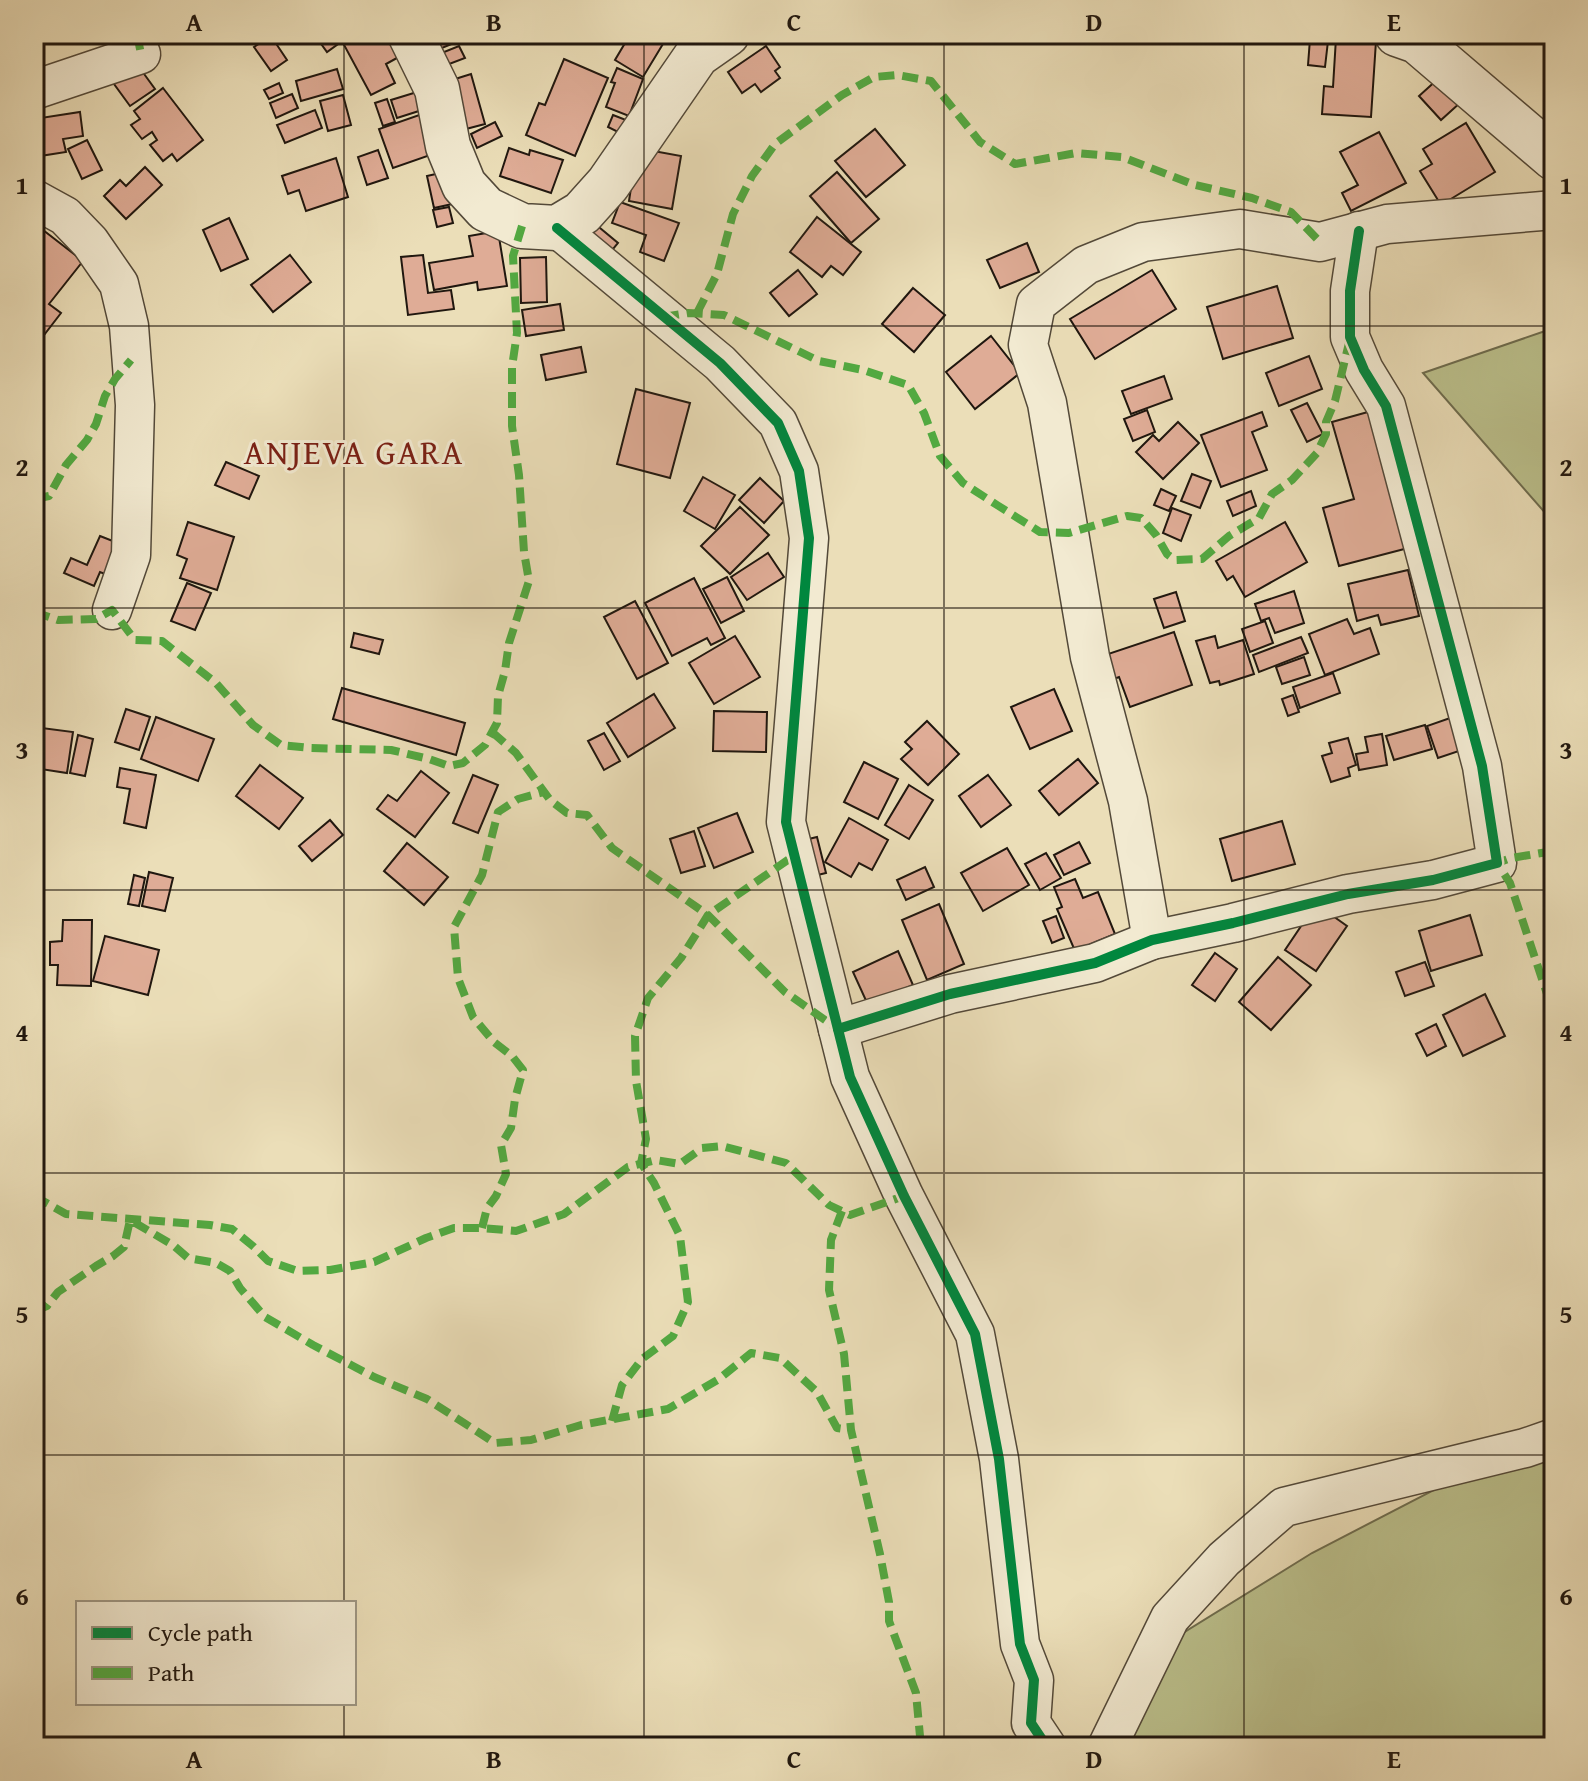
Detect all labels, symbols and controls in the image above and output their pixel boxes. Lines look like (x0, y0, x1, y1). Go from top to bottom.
text: A (186, 2, 203, 41)
text: B (486, 2, 502, 41)
text: C (787, 2, 801, 41)
text: D (1086, 2, 1102, 41)
text: E (1387, 2, 1401, 41)
text: 1 (15, 165, 29, 204)
text: 1 (1559, 165, 1573, 204)
district label: ANJEVA GARA (244, 427, 464, 476)
text: 2 (15, 447, 29, 486)
text: 2 (1559, 447, 1573, 486)
text: 3 (15, 730, 29, 769)
text: 3 (1559, 730, 1573, 769)
text: 4 (15, 1012, 29, 1051)
text: 4 (1559, 1012, 1573, 1051)
text: 5 (15, 1294, 29, 1333)
text: 5 (1559, 1294, 1573, 1333)
text: 6 (15, 1576, 29, 1615)
text: 6 (1559, 1576, 1573, 1615)
legend (76, 1601, 356, 1705)
text: Cycle path (148, 1615, 253, 1650)
text: Path (148, 1655, 195, 1690)
text: A (186, 1739, 203, 1778)
text: B (486, 1739, 502, 1778)
text: C (787, 1739, 801, 1778)
text: D (1086, 1739, 1102, 1778)
text: E (1387, 1739, 1401, 1778)

